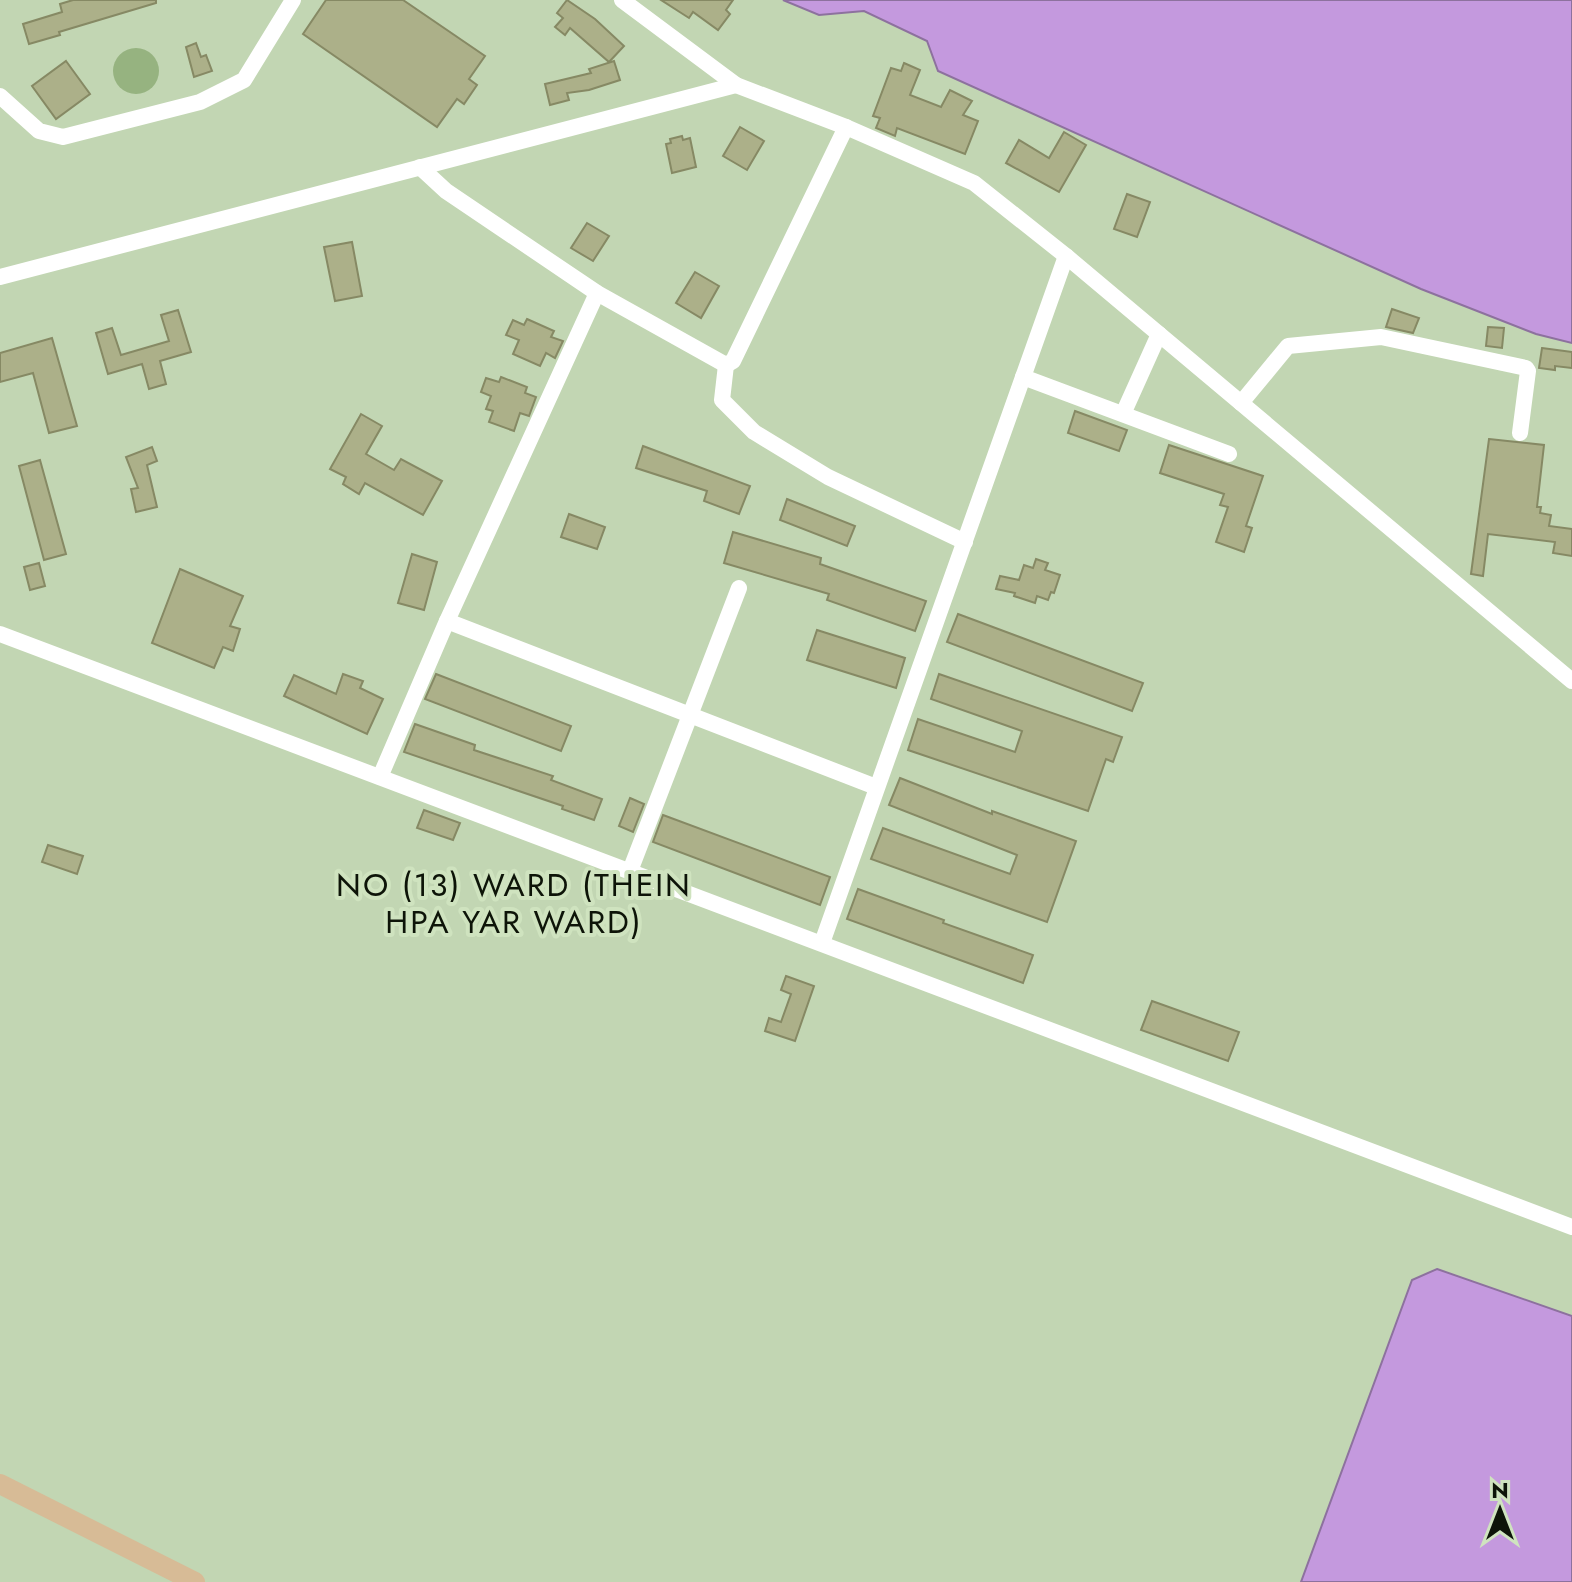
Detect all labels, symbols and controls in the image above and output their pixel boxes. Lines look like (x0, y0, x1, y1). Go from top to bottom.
district label: NO (13) WARD (THEIN HPA YAR WARD) (336, 862, 692, 945)
north arrow (1460, 1470, 1540, 1550)
text: N (1491, 1474, 1509, 1506)

